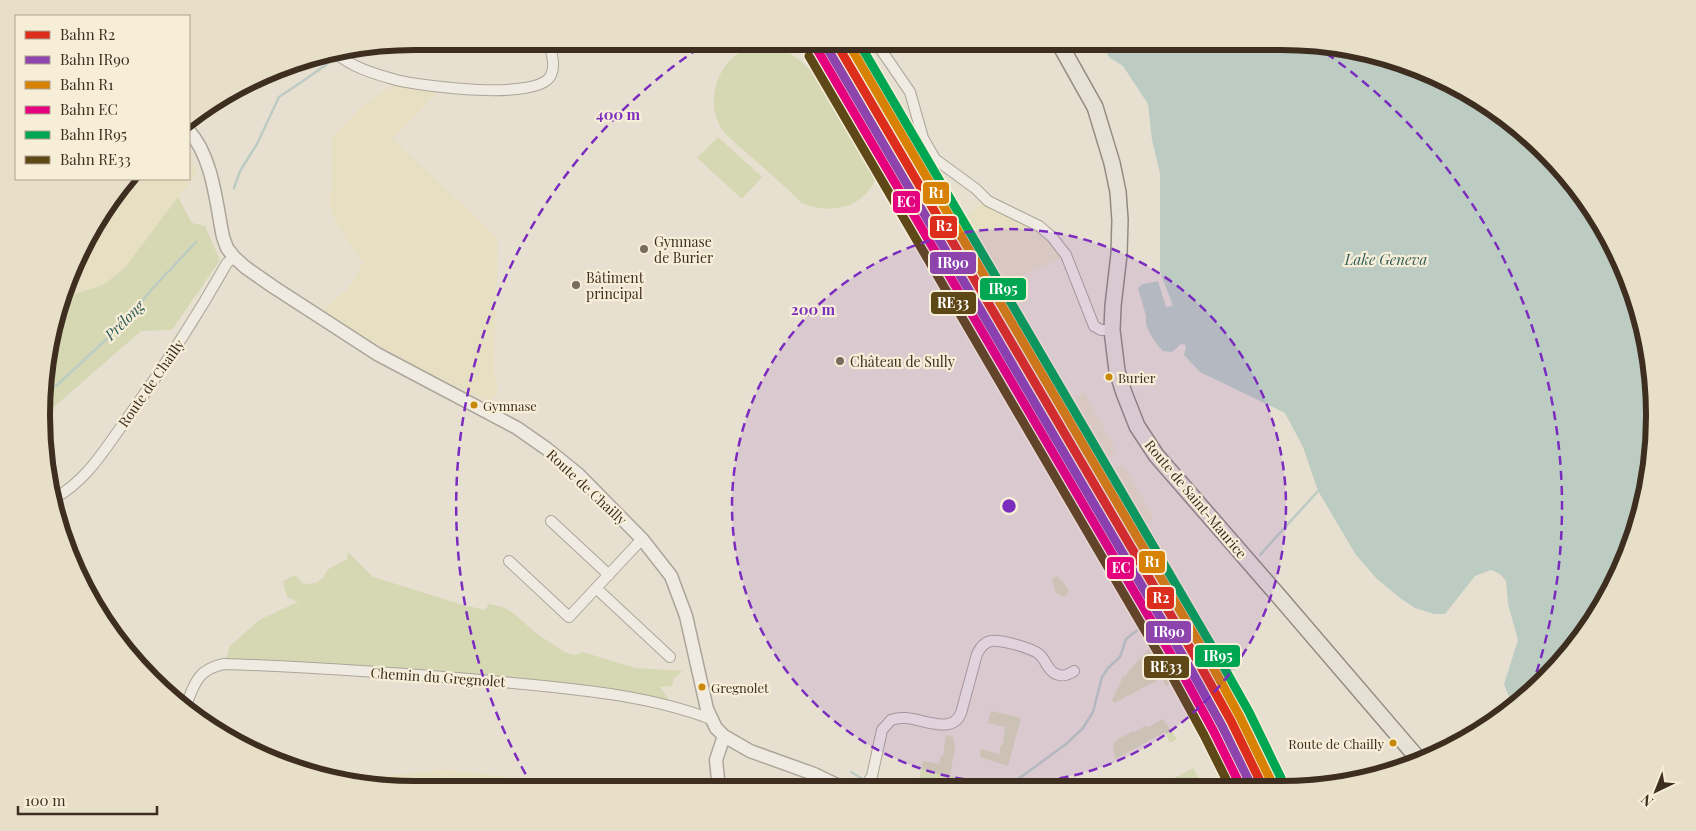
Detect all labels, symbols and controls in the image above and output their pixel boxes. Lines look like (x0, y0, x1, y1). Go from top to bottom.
legend (15, 15, 190, 180)
text: Bahn R2 (60, 24, 115, 44)
text: Bahn IR90 (60, 49, 130, 69)
text: Bahn R1 (60, 74, 114, 94)
text: Bahn EC (60, 99, 118, 119)
text: 400 m (596, 104, 641, 124)
text: Bahn IR95 (60, 124, 127, 144)
text: Bahn RE33 (60, 149, 131, 169)
line badge: R1 (922, 181, 950, 205)
text: R1 (928, 183, 944, 202)
line badge: EC (892, 190, 921, 214)
text: EC (897, 192, 916, 211)
line badge: R2 (929, 215, 958, 239)
text: R2 (935, 216, 953, 235)
place label: Gymnase de Burier (654, 232, 714, 267)
marker: Gymnase de Burier (638, 243, 650, 255)
water label: Lake Geneva (1344, 249, 1427, 269)
line badge: IR90 (929, 251, 977, 275)
text: IR90 (937, 253, 969, 272)
place label: Bâtiment principal (586, 268, 645, 303)
line badge: IR95 (979, 277, 1027, 301)
marker: Bâtiment principal (570, 279, 582, 291)
text: IR95 (988, 279, 1018, 298)
line badge: RE33 (930, 291, 977, 315)
text: RE33 (937, 293, 969, 312)
water label: Prélong (99, 295, 149, 345)
text: 200 m (791, 299, 836, 319)
street label: Route de Chailly (114, 335, 188, 431)
place label: Château de Sully (850, 352, 955, 371)
marker: Château de Sully (834, 355, 846, 367)
place label: Burier (1118, 369, 1156, 386)
marker: Burier (1104, 372, 1114, 382)
place label: Gymnase (483, 397, 537, 414)
marker: Gymnase (469, 400, 479, 410)
street label: Route de Saint-Maurice (1141, 436, 1251, 562)
street label: Route de Chailly (543, 445, 631, 529)
centre of rings (1000, 497, 1018, 515)
line badge: R1 (1138, 550, 1166, 574)
text: R1 (1144, 552, 1160, 571)
line badge: EC (1106, 556, 1135, 580)
text: EC (1112, 558, 1131, 577)
line badge: R2 (1146, 586, 1175, 610)
text: R2 (1152, 588, 1170, 607)
line badge: IR90 (1145, 620, 1192, 644)
text: IR90 (1153, 622, 1185, 641)
line badge: IR95 (1194, 644, 1241, 668)
text: IR95 (1203, 646, 1233, 665)
line badge: RE33 (1143, 655, 1190, 679)
text: RE33 (1150, 657, 1182, 676)
street label: Chemin du Gregnolet (370, 663, 507, 691)
place label: Gregnolet (711, 679, 769, 696)
marker: Gregnolet (697, 682, 707, 692)
place label: Route de Chailly (1288, 735, 1384, 752)
marker: Route de Chailly (1388, 738, 1398, 748)
north arrow (1631, 766, 1681, 816)
scale bar (18, 784, 156, 816)
text: 100 m (25, 790, 66, 810)
text: N (1637, 790, 1657, 811)

